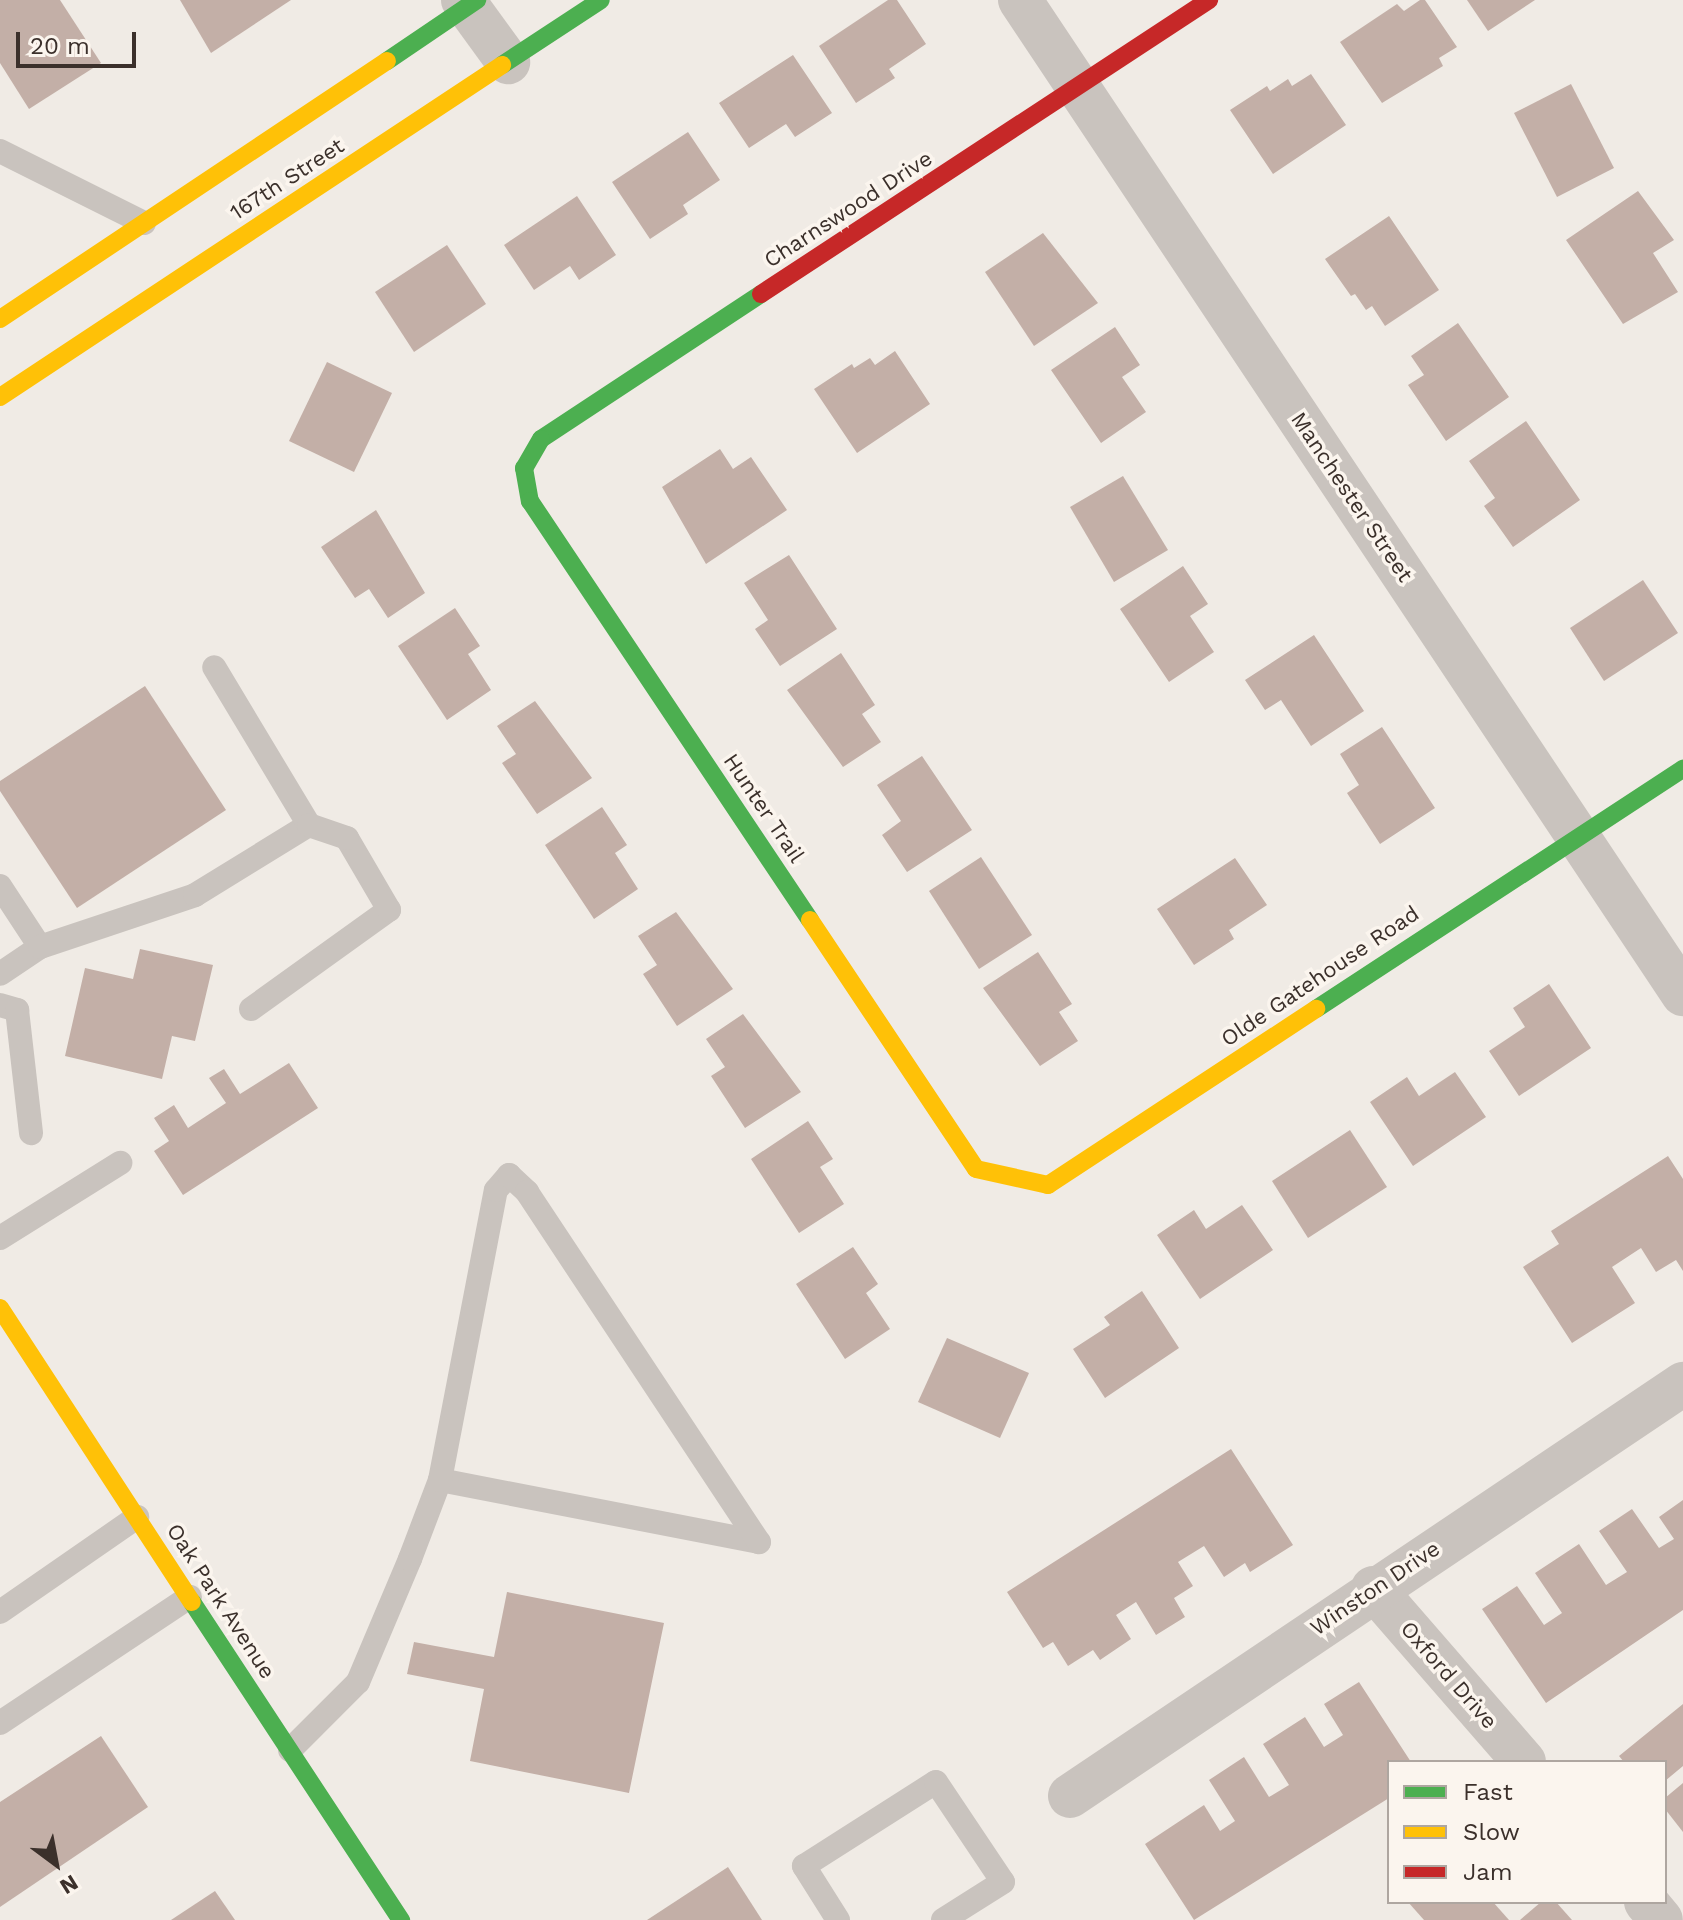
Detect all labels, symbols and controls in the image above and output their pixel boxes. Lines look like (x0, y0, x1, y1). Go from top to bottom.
scale bar (20, 16, 140, 66)
text: 20 m (30, 32, 90, 60)
street label: 167th Street (225, 132, 349, 226)
street label: Charnswood Drive (759, 145, 937, 273)
street label: Manchester Street (1285, 407, 1419, 587)
street label: Hunter Trail (718, 748, 810, 868)
street label: Olde Gatehouse Road (1216, 900, 1424, 1052)
street label: Oak Park Avenue (160, 1518, 282, 1684)
street label: Winston Drive (1305, 1535, 1445, 1641)
street label: Oxford Drive (1395, 1616, 1503, 1734)
legend (1387, 1760, 1667, 1904)
text: Fast (1463, 1778, 1513, 1806)
text: Slow (1463, 1818, 1520, 1846)
north arrow (16, 1824, 96, 1904)
text: Jam (1463, 1858, 1513, 1886)
text: N (55, 1870, 83, 1900)

